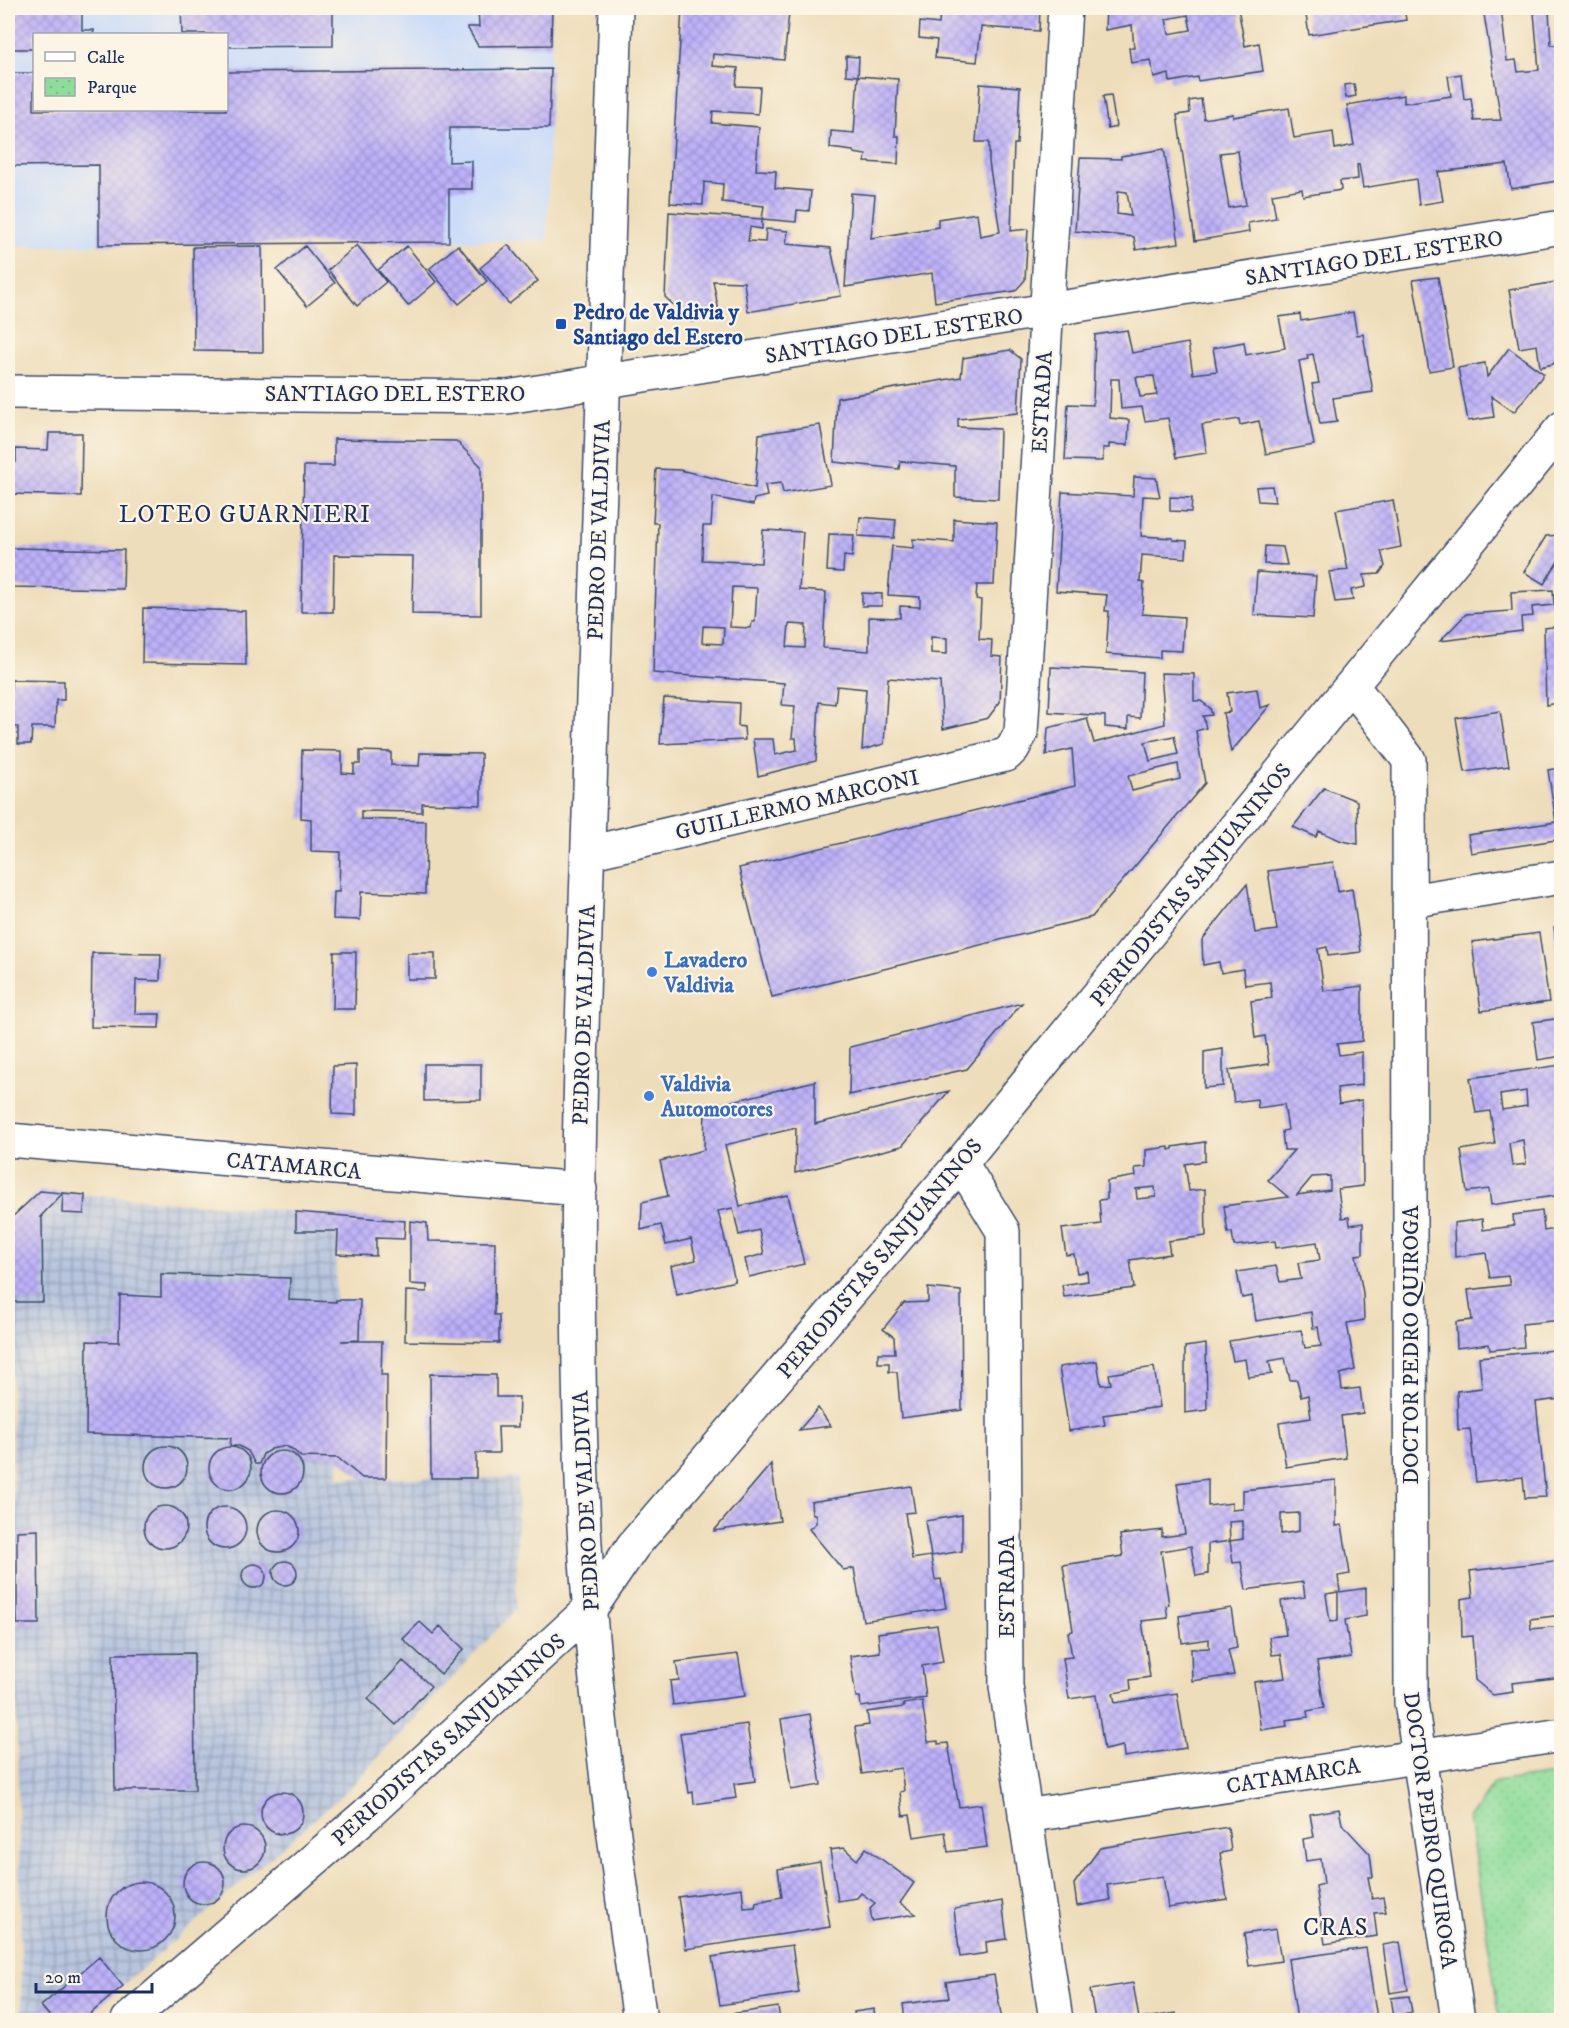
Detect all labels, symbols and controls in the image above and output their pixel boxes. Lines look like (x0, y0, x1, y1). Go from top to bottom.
legend (33, 33, 228, 111)
text: Calle (87, 47, 125, 69)
text: Parque (87, 77, 137, 99)
street label: SANTIAGO DEL ESTERO (1243, 225, 1505, 292)
place label: Pedro de Valdivia y Santiago del Estero (573, 299, 743, 351)
street label: SANTIAGO DEL ESTERO (763, 303, 1025, 370)
marker: Pedro de Valdivia y Santiago del Estero (554, 317, 568, 331)
street label: ESTRADA (1026, 349, 1059, 454)
street label: SANTIAGO DEL ESTERO (265, 381, 525, 408)
street label: PEDRO DE VALDIVIA (582, 418, 617, 641)
district label: LOTEO GUARNIERI (119, 500, 371, 530)
street label: PERIODISTAS SANJUANINOS (1085, 758, 1298, 1012)
street label: GUILLERMO MARCONI (673, 764, 922, 847)
street label: PEDRO DE VALDIVIA (567, 903, 602, 1126)
place label: Lavadero Valdivia (663, 947, 747, 999)
marker: Lavadero Valdivia (645, 965, 659, 979)
place label: Valdivia Automotores (660, 1071, 774, 1123)
marker: Valdivia Automotores (642, 1089, 656, 1103)
street label: PERIODISTAS SANJUANINOS (772, 1133, 989, 1385)
street label: CATAMARCA (225, 1147, 363, 1186)
street label: DOCTOR PEDRO QUIROGA (1398, 1205, 1425, 1485)
street label: PEDRO DE VALDIVIA (567, 1389, 606, 1612)
street label: ESTRADA (994, 1535, 1021, 1638)
street label: PERIODISTAS SANJUANINOS (327, 1628, 571, 1852)
street label: DOCTOR PEDRO QUIROGA (1397, 1690, 1462, 1971)
street label: CATAMARCA (1224, 1752, 1363, 1800)
district label: CRAS (1303, 1913, 1369, 1943)
scale bar (36, 1956, 152, 1994)
text: 20 m (45, 1967, 81, 1989)

